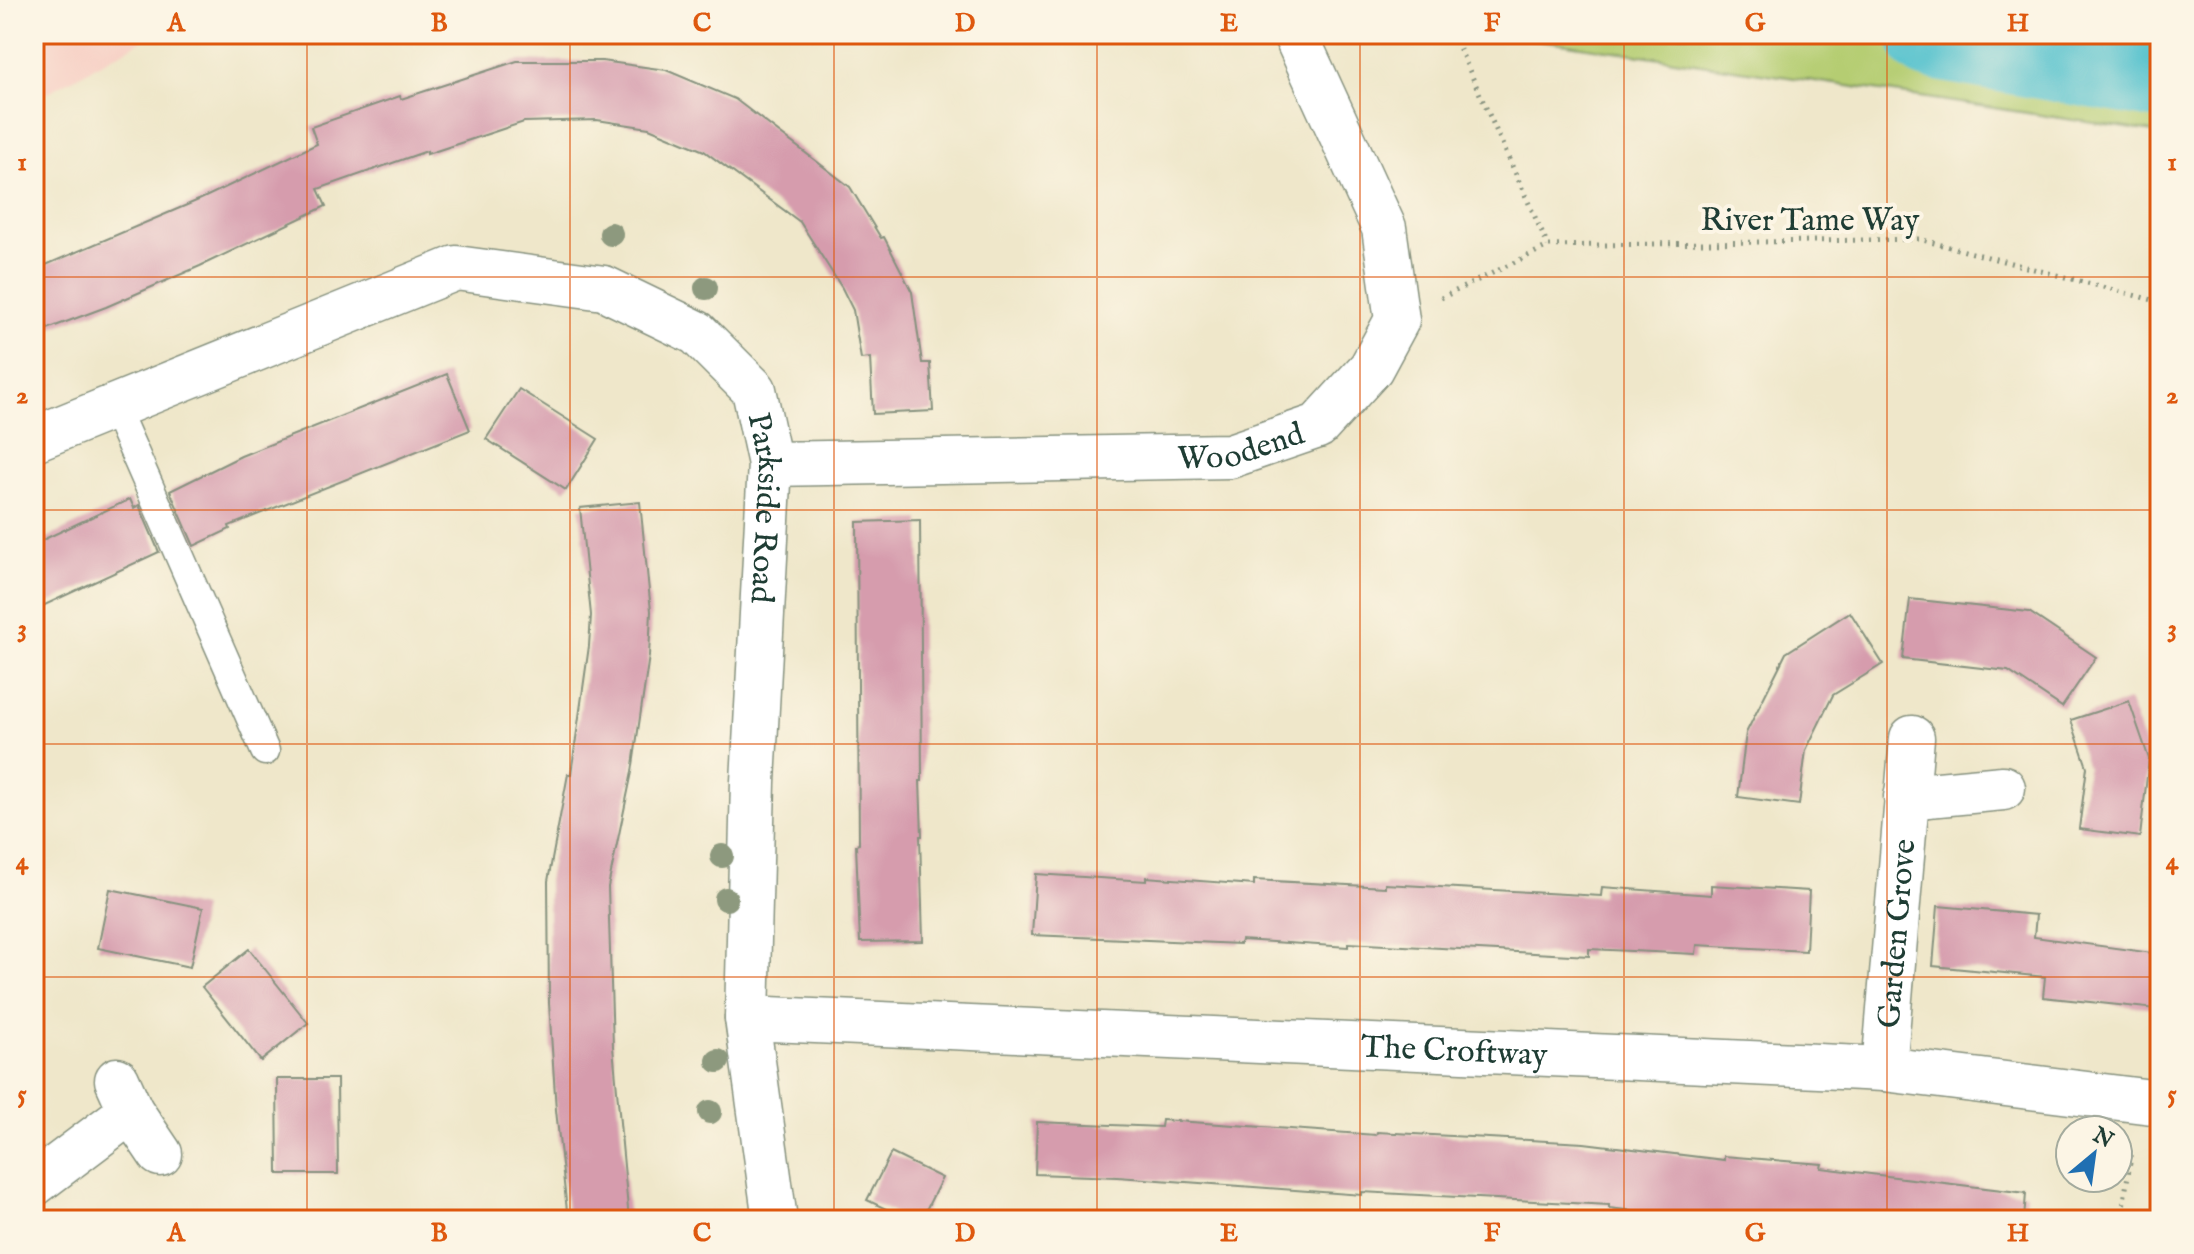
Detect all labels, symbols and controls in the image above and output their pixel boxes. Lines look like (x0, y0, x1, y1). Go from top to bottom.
text: A (166, 7, 186, 40)
text: B (430, 7, 448, 40)
text: C (693, 7, 712, 40)
text: D (955, 7, 976, 40)
text: E (1220, 7, 1238, 40)
text: F (1484, 7, 1501, 40)
text: G (1745, 7, 1766, 40)
text: H (2007, 7, 2029, 40)
text: 1 (17, 146, 27, 179)
text: 1 (2167, 146, 2177, 179)
street label: River Tame Way (1701, 201, 1920, 242)
text: 2 (16, 379, 28, 412)
text: 2 (2166, 379, 2178, 412)
street label: Parkside Road (737, 409, 788, 605)
street label: Woodend (1177, 414, 1311, 480)
text: 3 (17, 612, 27, 645)
text: 3 (2167, 612, 2177, 645)
street label: Garden Grove (1870, 837, 1926, 1030)
text: 4 (16, 845, 30, 878)
text: 4 (2166, 845, 2180, 878)
street label: The Croftway (1360, 1028, 1549, 1077)
text: 5 (17, 1078, 27, 1111)
text: 5 (2167, 1078, 2177, 1111)
north arrow (2054, 1114, 2134, 1194)
text: N (2087, 1121, 2118, 1155)
text: A (166, 1217, 186, 1250)
text: B (430, 1217, 448, 1250)
text: C (693, 1217, 712, 1250)
text: D (955, 1217, 976, 1250)
text: E (1220, 1217, 1238, 1250)
text: F (1484, 1217, 1501, 1250)
text: G (1745, 1217, 1766, 1250)
text: H (2007, 1217, 2029, 1250)

